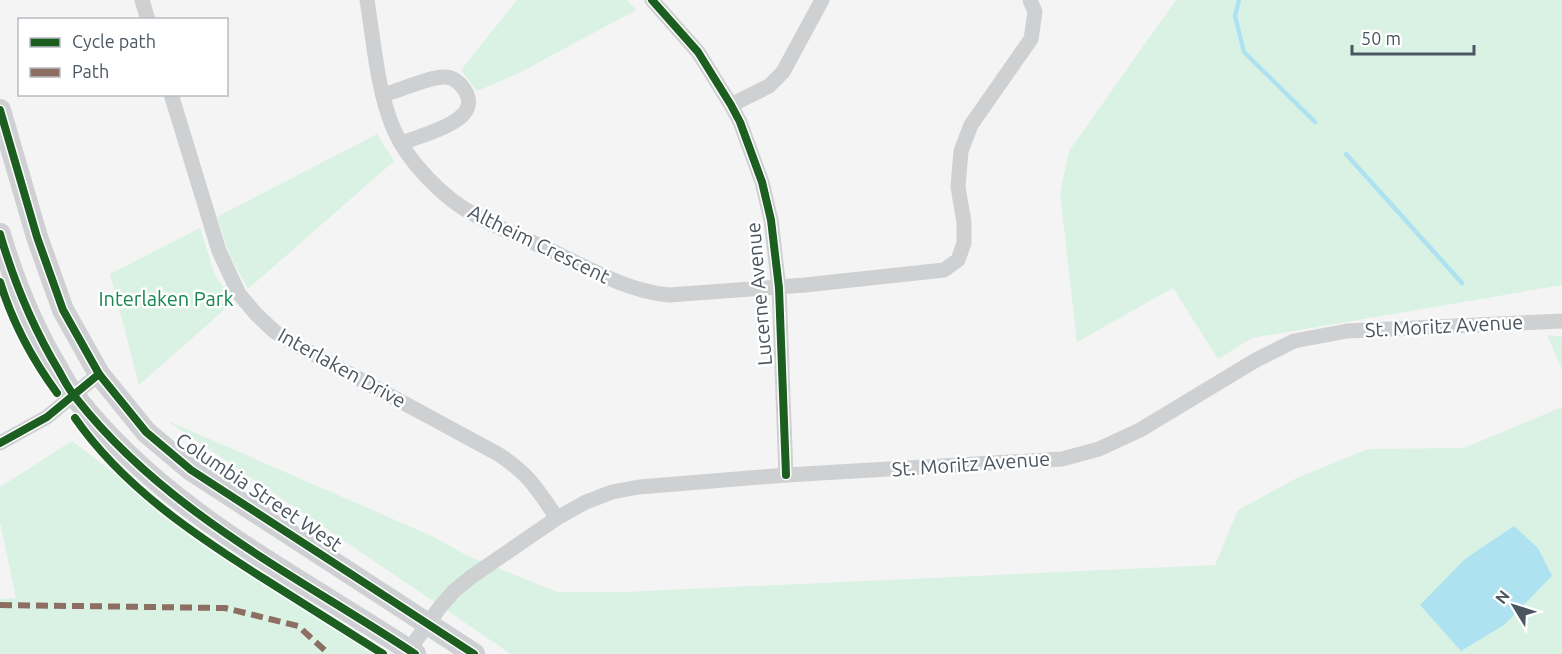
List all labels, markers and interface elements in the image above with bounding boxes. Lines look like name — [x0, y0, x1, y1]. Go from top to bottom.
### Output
legend — [18, 18, 228, 96]
scale bar — [1352, 18, 1474, 56]
text: 50 m — [1361, 28, 1401, 48]
text: Cycle path — [72, 31, 156, 51]
text: Path — [72, 61, 109, 81]
street label: Altheim Crescent — [465, 199, 614, 288]
street label: Lucerne Avenue — [741, 221, 776, 367]
park label: Interlaken Park — [98, 287, 234, 310]
street label: St. Moritz Avenue — [1364, 310, 1524, 341]
street label: Interlaken Drive — [274, 323, 410, 412]
street label: Columbia Street West — [172, 427, 347, 556]
street label: St. Moritz Avenue — [891, 446, 1051, 481]
north arrow — [1484, 576, 1544, 636]
text: N — [1491, 587, 1513, 607]

